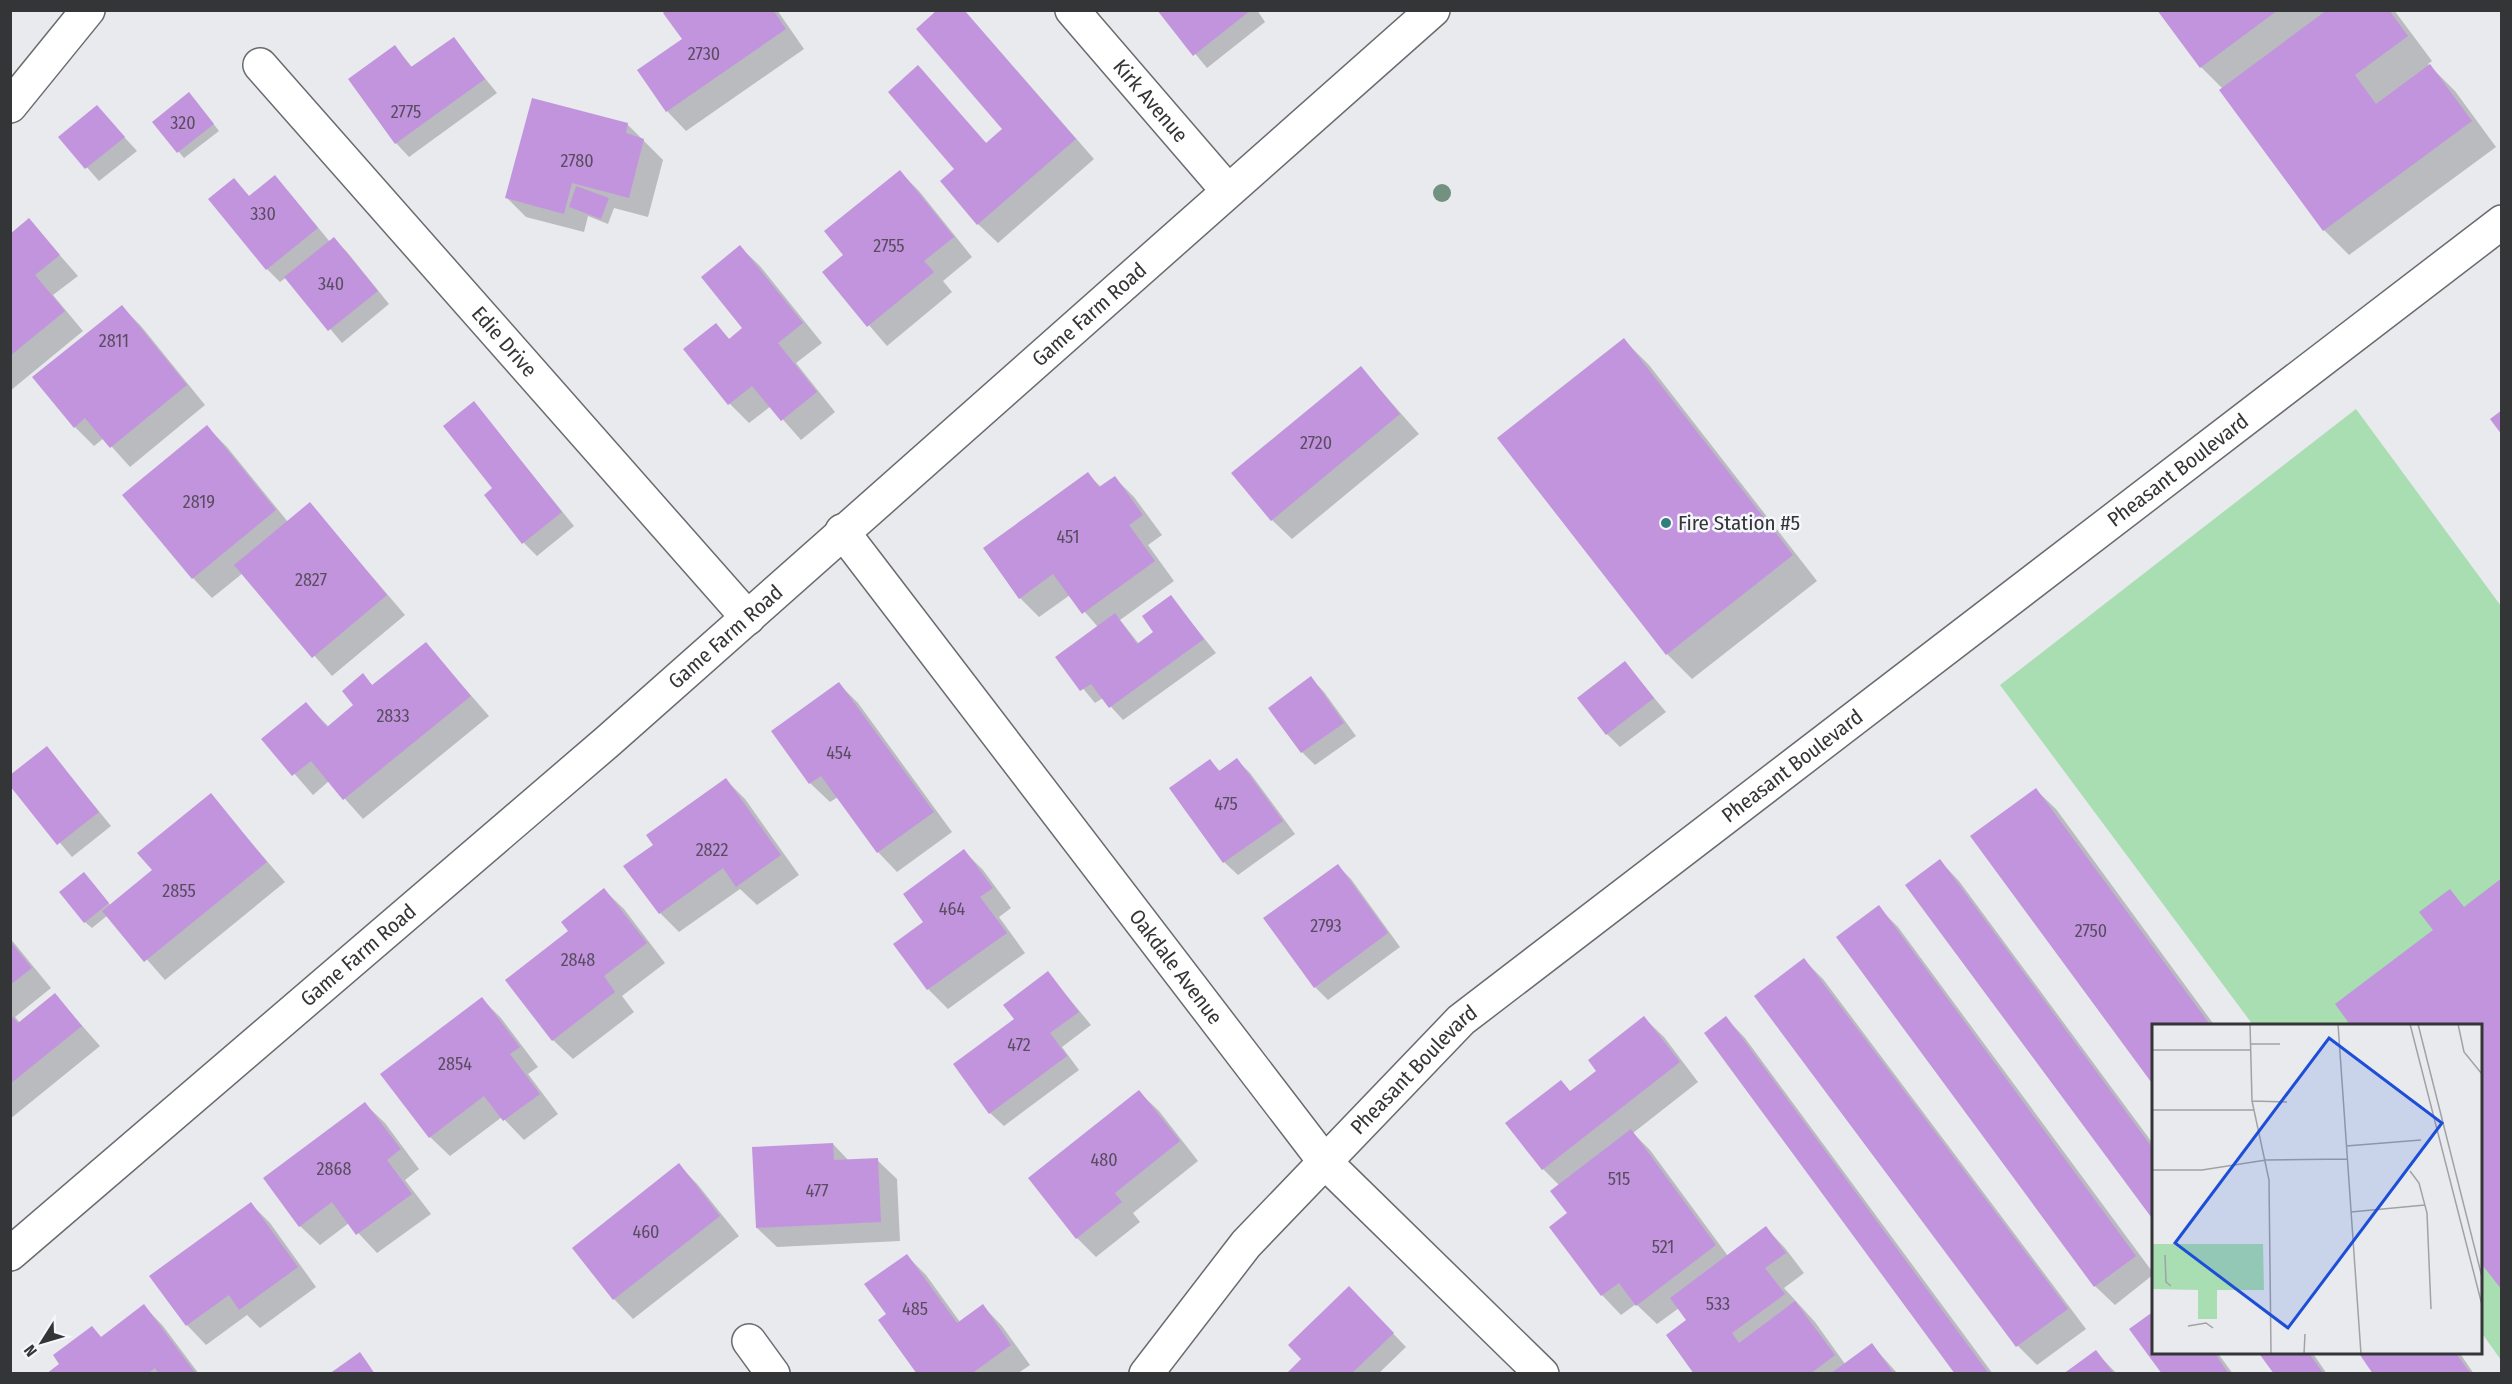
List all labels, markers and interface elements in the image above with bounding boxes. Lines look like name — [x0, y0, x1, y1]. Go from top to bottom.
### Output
house number: 2730 — [688, 43, 720, 65]
street label: Kirk Avenue — [1107, 54, 1193, 148]
house number: 2775 — [391, 101, 421, 123]
house number: 320 — [170, 112, 196, 134]
house number: 2780 — [560, 150, 594, 172]
house number: 330 — [250, 203, 276, 225]
house number: 2755 — [873, 235, 905, 257]
street label: Game Farm Road — [1027, 257, 1152, 372]
house number: 340 — [318, 273, 344, 295]
street label: Edie Drive — [466, 301, 542, 382]
house number: 2811 — [99, 330, 129, 352]
street label: Pheasant Boulevard — [2102, 408, 2254, 533]
house number: 2720 — [1300, 432, 1332, 454]
house number: 2819 — [183, 491, 215, 513]
place label: Fire Station #5 — [1678, 510, 1800, 536]
marker: Fire Station #5 — [1659, 516, 1673, 530]
house number: 451 — [1057, 526, 1079, 548]
house number: 2827 — [295, 569, 327, 591]
street label: Game Farm Road — [663, 579, 788, 694]
street label: Pheasant Boulevard — [1717, 704, 1868, 828]
house number: 2833 — [376, 705, 410, 727]
house number: 454 — [826, 742, 852, 764]
house number: 475 — [1214, 793, 1238, 815]
house number: 2822 — [696, 839, 728, 861]
house number: 2855 — [162, 880, 196, 902]
street label: Game Farm Road — [295, 898, 422, 1012]
house number: 464 — [939, 898, 965, 920]
street label: Oakdale Avenue — [1123, 904, 1228, 1030]
house number: 2793 — [1310, 915, 1342, 937]
house number: 2750 — [2075, 920, 2107, 942]
house number: 2848 — [561, 949, 595, 971]
street label: Pheasant Boulevard — [1345, 999, 1482, 1140]
inset map — [2152, 1024, 2482, 1354]
house number: 472 — [1007, 1034, 1031, 1056]
house number: 2854 — [438, 1053, 472, 1075]
house number: 480 — [1090, 1149, 1118, 1171]
house number: 2868 — [317, 1158, 351, 1180]
house number: 515 — [1608, 1168, 1630, 1190]
house number: 477 — [805, 1180, 829, 1202]
house number: 460 — [632, 1221, 660, 1243]
house number: 521 — [1652, 1236, 1674, 1258]
house number: 533 — [1706, 1293, 1730, 1315]
house number: 485 — [902, 1298, 928, 1320]
north arrow — [12, 1312, 72, 1372]
text: N — [20, 1341, 41, 1360]

